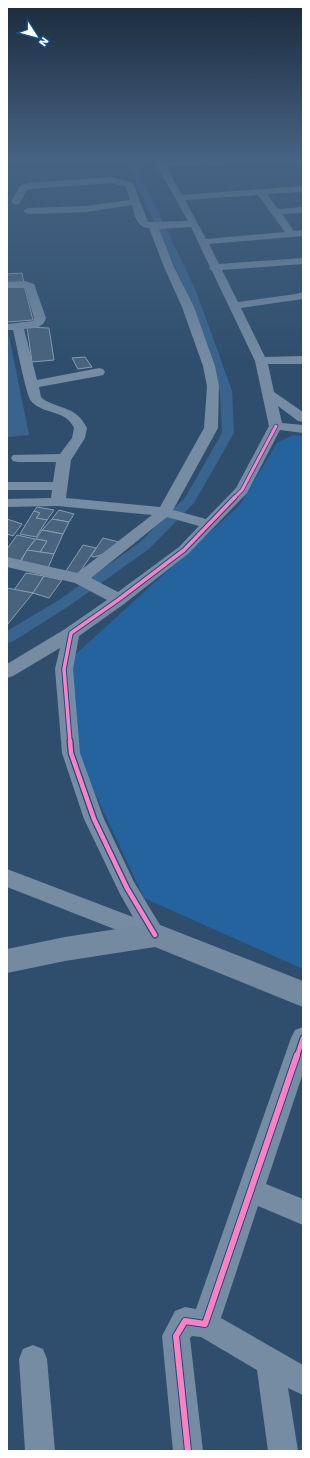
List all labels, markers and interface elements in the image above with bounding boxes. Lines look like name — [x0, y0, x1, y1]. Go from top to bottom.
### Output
north arrow — [16, 16, 56, 56]
text: N — [36, 34, 51, 49]

